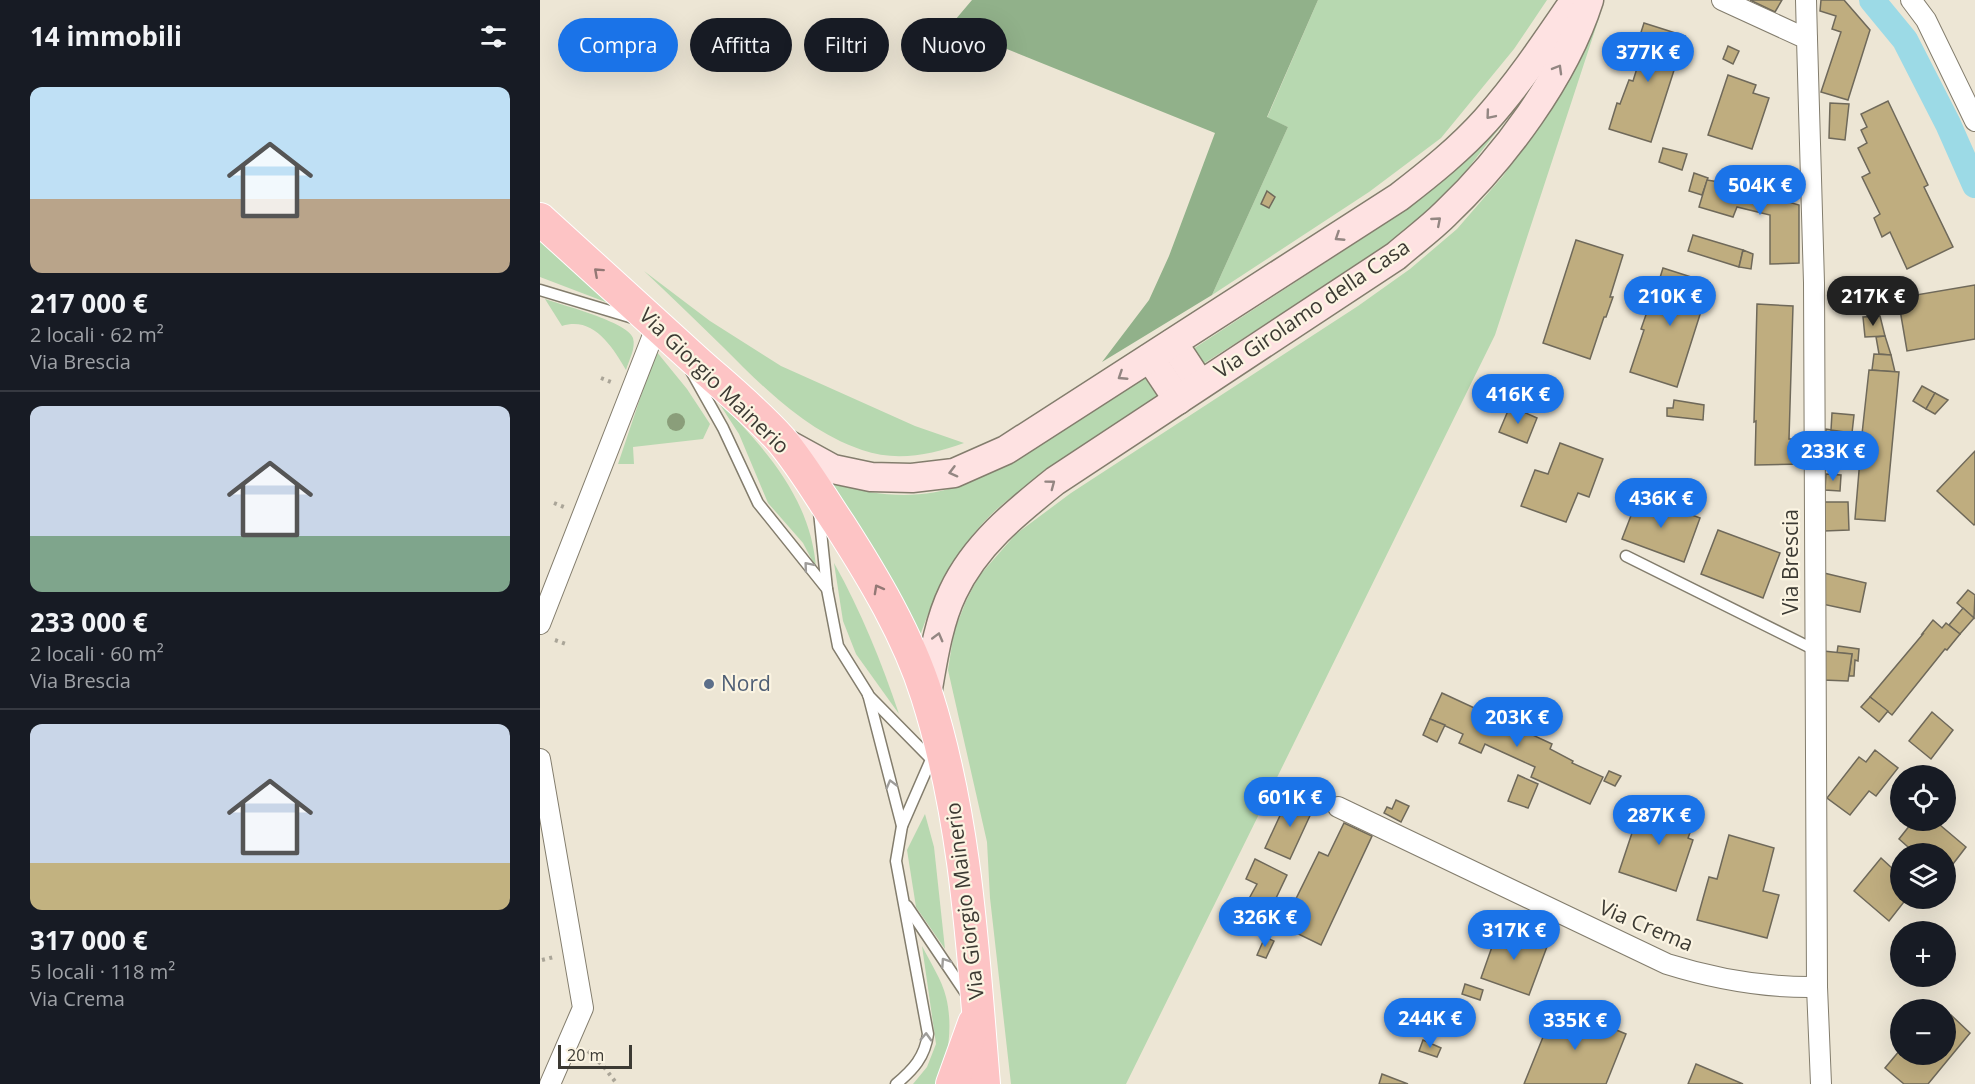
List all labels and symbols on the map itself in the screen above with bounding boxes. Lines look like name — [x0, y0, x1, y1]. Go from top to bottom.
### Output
pin: 377K € — [1599, 32, 1697, 83]
one-way arrow — [1551, 65, 1562, 75]
one-way arrow — [1486, 108, 1497, 119]
pin: 504K € — [1711, 165, 1809, 216]
one-way arrow — [1430, 217, 1441, 228]
one-way arrow — [1335, 229, 1345, 241]
street label: Via Girolamo della Casa — [1208, 232, 1415, 384]
one-way arrow — [595, 268, 605, 279]
pin: 210K € — [1621, 276, 1719, 327]
pin: 217K € — [1824, 276, 1922, 327]
street label: Via Giorgio Mainerio — [634, 301, 796, 459]
one-way arrow — [1118, 369, 1129, 380]
pin: 416K € — [1469, 374, 1567, 425]
pin: 233K € — [1784, 431, 1882, 482]
one-way arrow — [948, 464, 958, 477]
pin: 436K € — [1612, 478, 1710, 529]
one-way arrow — [1044, 481, 1055, 492]
street label: Via Brescia — [1776, 509, 1804, 615]
one-way arrow — [804, 562, 815, 573]
one-way arrow — [874, 585, 885, 596]
one-way arrow — [931, 632, 943, 643]
place label: Nord — [721, 669, 771, 697]
marker: Nord — [702, 677, 716, 691]
pin: 203K € — [1468, 697, 1566, 748]
pin: 601K € — [1241, 777, 1339, 828]
one-way arrow — [886, 779, 898, 790]
pin: 287K € — [1610, 795, 1708, 846]
street label: Via Giorgio Mainerio — [938, 801, 990, 1001]
street label: Via Crema — [1595, 893, 1698, 957]
pin: 326K € — [1216, 897, 1314, 948]
pin: 317K € — [1465, 910, 1563, 961]
one-way arrow — [941, 958, 952, 969]
pin: 244K € — [1381, 998, 1479, 1049]
pin: 335K € — [1526, 1000, 1624, 1051]
one-way arrow — [920, 1032, 932, 1041]
scale bar — [558, 1042, 632, 1070]

